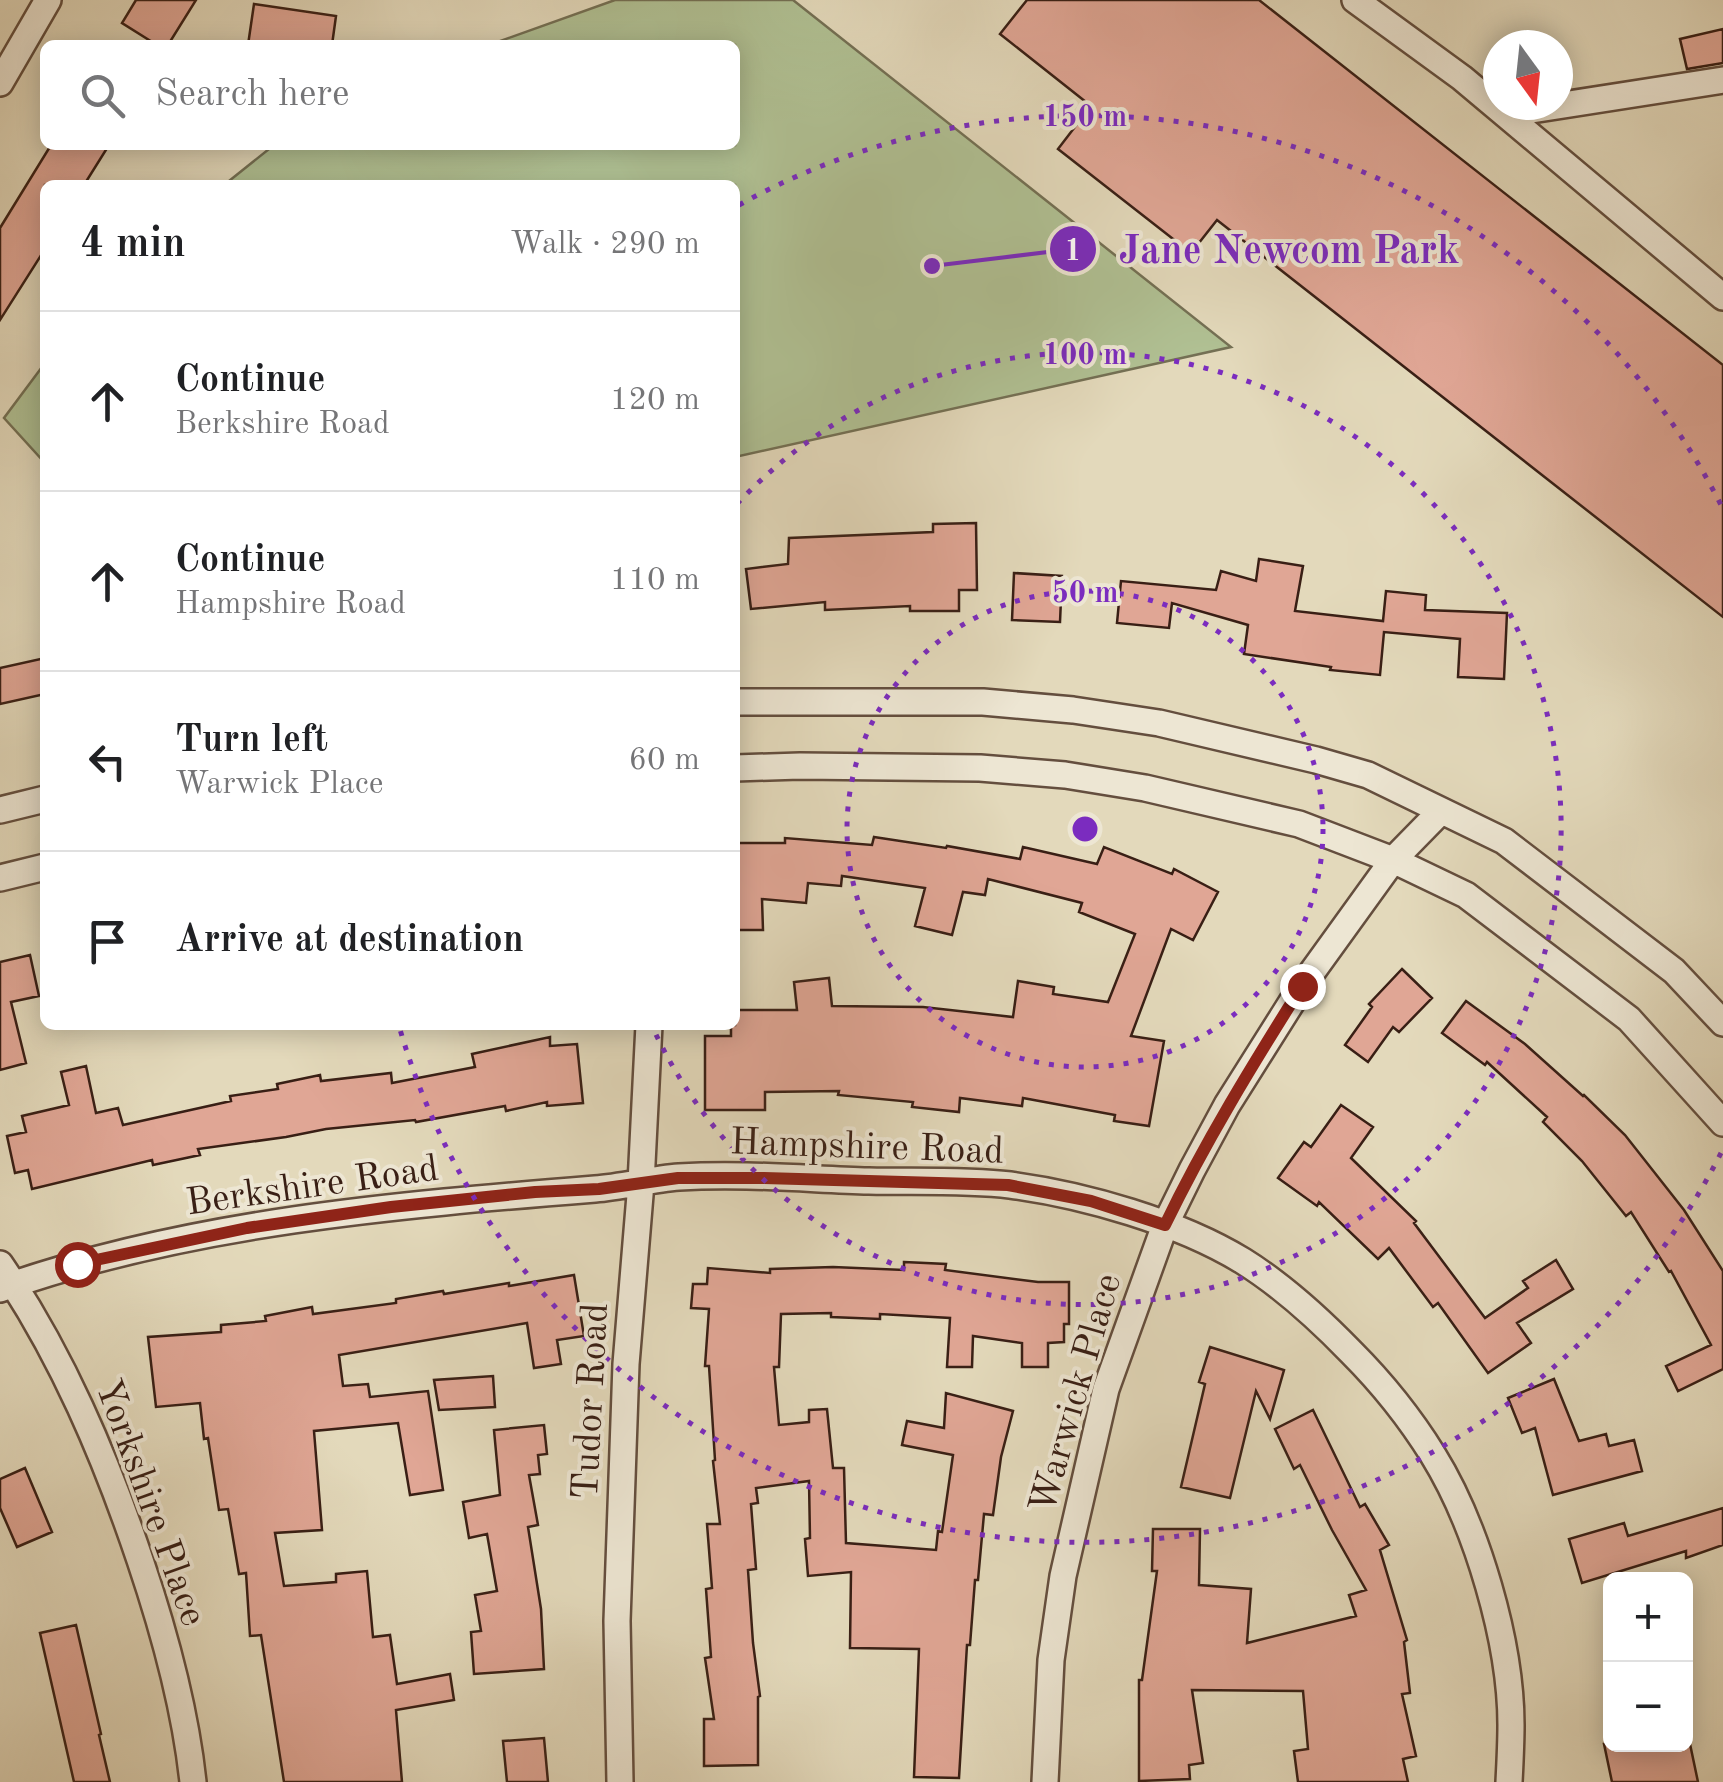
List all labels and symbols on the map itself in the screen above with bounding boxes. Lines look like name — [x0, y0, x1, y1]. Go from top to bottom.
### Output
north arrow — [1483, 30, 1573, 120]
text: 150 m — [1043, 103, 1127, 133]
callout: Jane Newcom Park — [1048, 214, 1479, 284]
text: Jane Newcom Park — [1119, 233, 1459, 273]
text: 1 — [1064, 237, 1082, 267]
text: 100 m — [1043, 341, 1127, 371]
text: 50 m — [1051, 579, 1119, 609]
centre of rings — [1067, 811, 1103, 847]
route end — [1280, 964, 1326, 1010]
street label: Hampshire Road — [729, 1124, 1005, 1172]
street label: Berkshire Road — [184, 1150, 441, 1224]
route start — [55, 1242, 101, 1288]
street label: Warwick Place — [1025, 1270, 1129, 1518]
street label: Tudor Road — [568, 1302, 616, 1501]
street label: Yorkshire Place — [87, 1375, 211, 1631]

